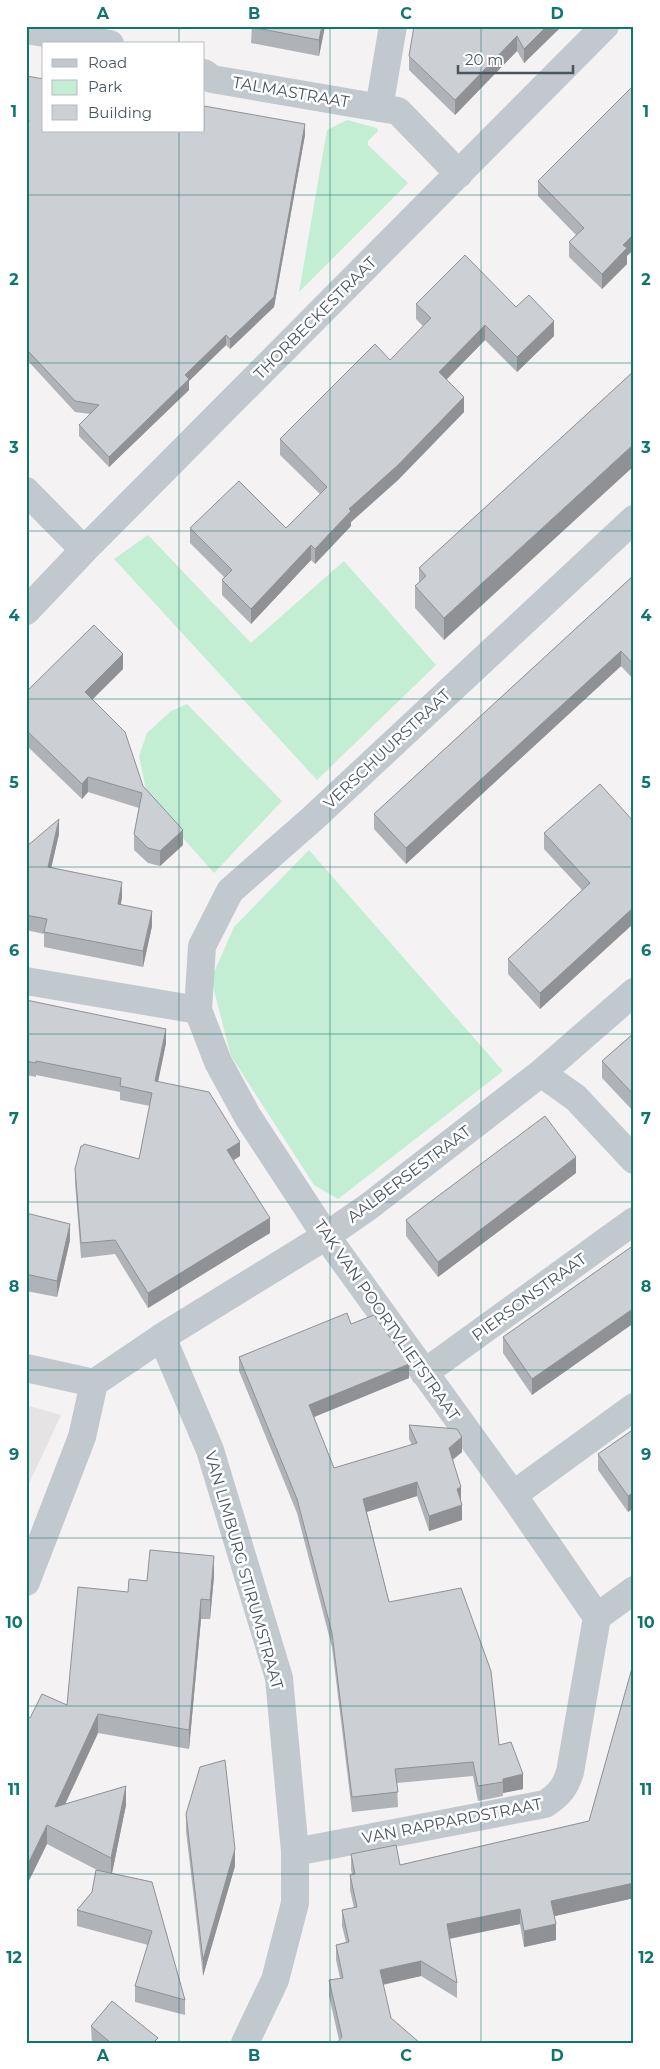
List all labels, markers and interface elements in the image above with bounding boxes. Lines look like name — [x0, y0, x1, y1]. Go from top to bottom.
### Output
text: A — [96, 4, 110, 23]
text: B — [248, 4, 260, 23]
text: C — [400, 4, 412, 23]
text: D — [550, 4, 564, 23]
legend — [42, 42, 205, 132]
scale bar — [458, 42, 572, 74]
text: 20 m — [465, 50, 503, 69]
text: Road — [88, 53, 127, 72]
street label: TALMASTRAAT — [231, 72, 352, 112]
text: Park — [88, 77, 122, 96]
text: 1 — [11, 102, 17, 121]
text: 1 — [643, 102, 649, 121]
text: Building — [88, 103, 152, 122]
street label: THORBECKESTRAAT — [250, 252, 381, 383]
text: 2 — [9, 270, 19, 289]
text: 2 — [641, 270, 651, 289]
text: 3 — [8, 438, 19, 457]
text: 3 — [640, 438, 651, 457]
text: 4 — [8, 606, 20, 625]
text: 4 — [640, 606, 652, 625]
street label: VERSCHUURSTRAAT — [320, 685, 455, 813]
text: 5 — [9, 773, 19, 792]
text: 5 — [641, 773, 651, 792]
text: 6 — [9, 941, 19, 960]
text: 6 — [641, 941, 651, 960]
text: 7 — [9, 1109, 19, 1128]
text: 7 — [641, 1109, 651, 1128]
street label: AALBERSESTRAAT — [344, 1121, 475, 1227]
street label: TAK VAN POORTVLIETSTRAAT — [310, 1216, 464, 1425]
street label: PIERSONSTRAAT — [468, 1249, 591, 1345]
text: 8 — [9, 1277, 19, 1296]
text: 8 — [641, 1277, 651, 1296]
text: 9 — [9, 1445, 19, 1464]
text: 9 — [641, 1445, 651, 1464]
street label: VAN LIMBURG STIRUMSTRAAT — [201, 1449, 287, 1692]
text: 10 — [5, 1613, 23, 1632]
text: 10 — [637, 1613, 655, 1632]
text: 11 — [8, 1780, 20, 1799]
text: 11 — [640, 1780, 652, 1799]
street label: VAN RAPPARDSTRAAT — [360, 1794, 544, 1848]
text: 12 — [6, 1948, 22, 1967]
text: 12 — [638, 1948, 654, 1967]
text: A — [96, 2046, 110, 2065]
text: B — [248, 2046, 260, 2065]
text: C — [400, 2046, 412, 2065]
text: D — [550, 2046, 564, 2065]

